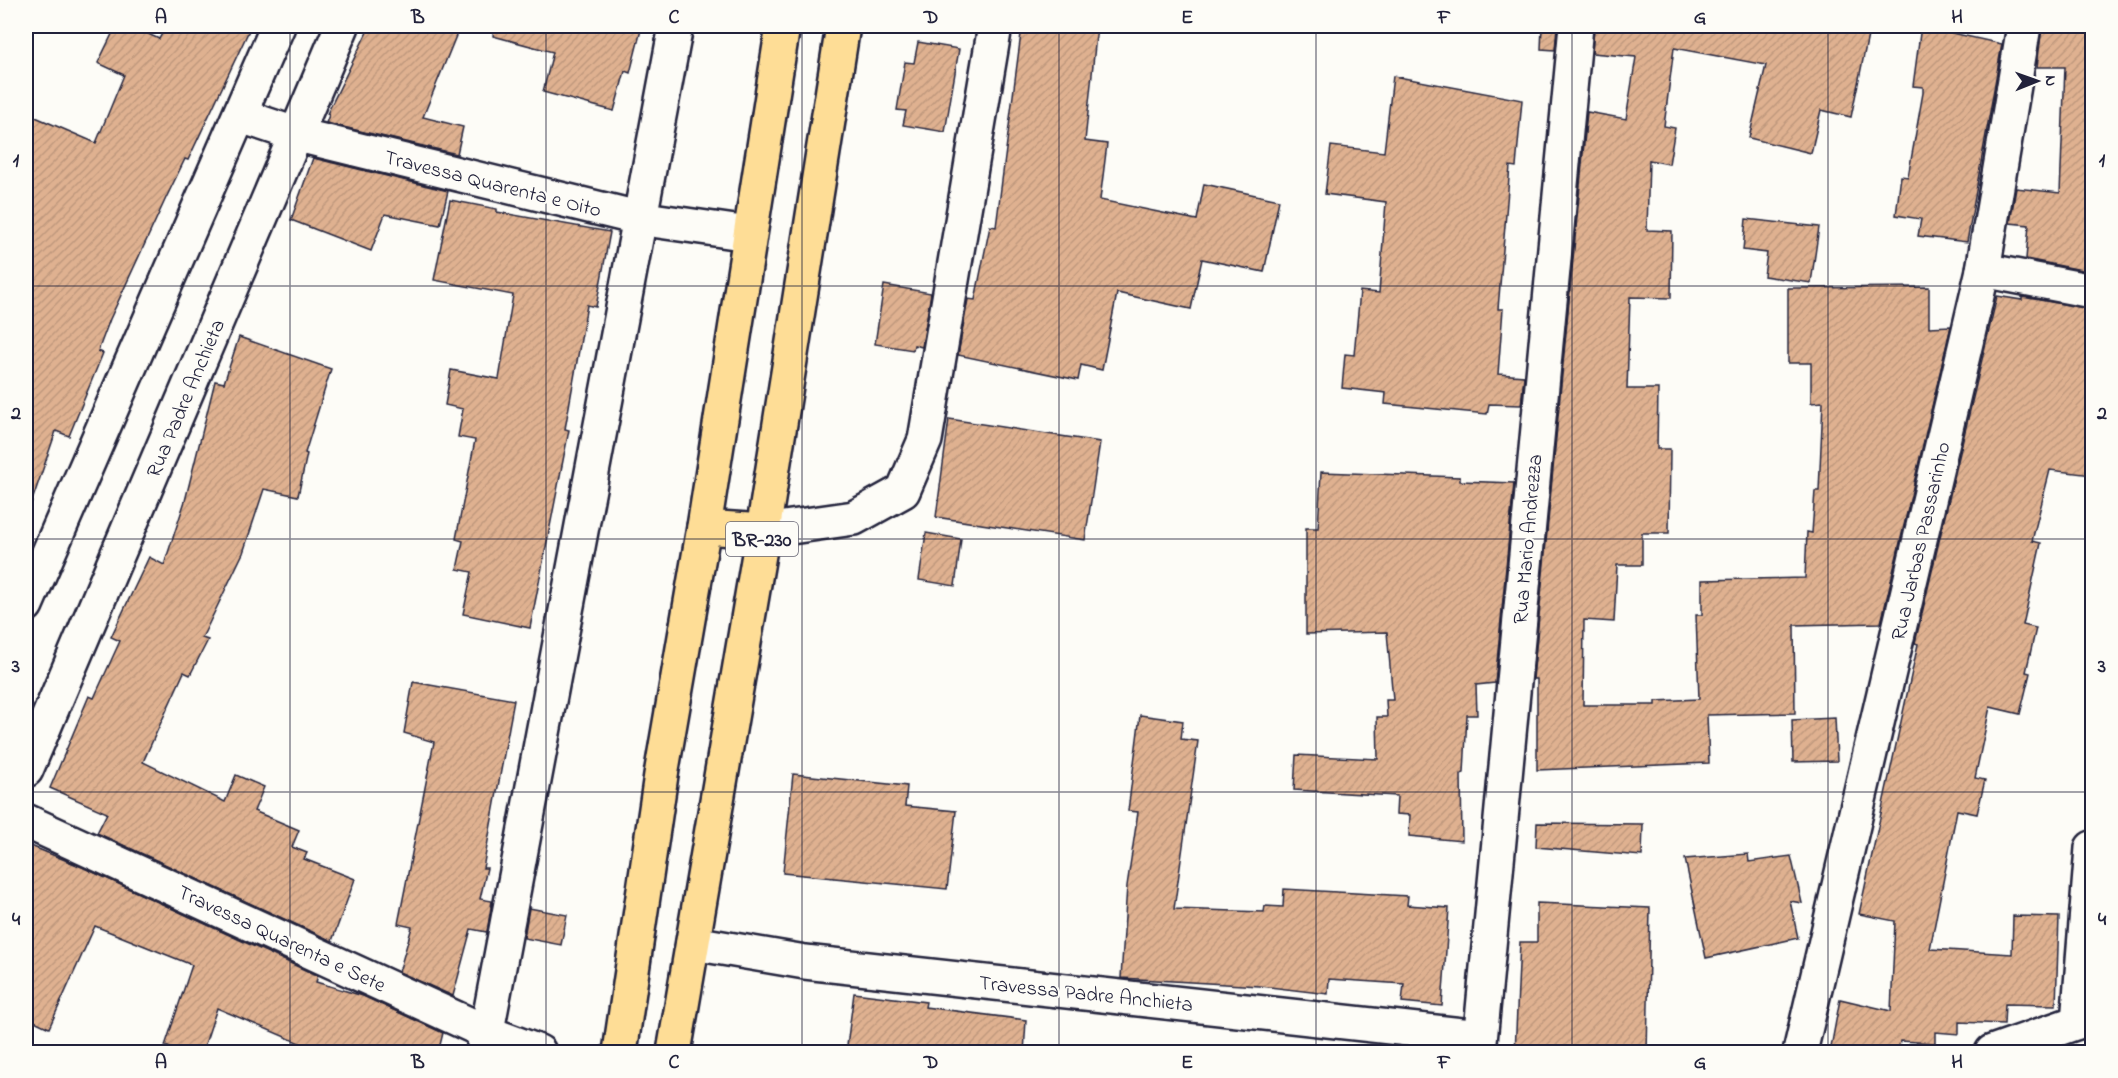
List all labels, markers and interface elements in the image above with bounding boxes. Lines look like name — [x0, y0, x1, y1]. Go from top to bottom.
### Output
text: A — [155, 4, 167, 33]
text: B — [410, 4, 425, 33]
text: C — [669, 4, 680, 33]
text: D — [923, 4, 938, 33]
text: E — [1181, 4, 1193, 33]
text: F — [1437, 4, 1451, 33]
text: G — [1694, 4, 1707, 33]
text: H — [1951, 4, 1963, 33]
north arrow — [2007, 51, 2067, 111]
text: N — [2038, 75, 2062, 87]
street label: Travessa Quarenta e Oito — [381, 143, 604, 226]
text: 1 — [13, 147, 20, 176]
text: 1 — [2099, 147, 2106, 176]
street label: Rua Padre Anchieta — [140, 315, 234, 483]
text: 2 — [10, 400, 21, 429]
text: 2 — [2096, 400, 2107, 429]
street label: Rua Jarbas Passarinho — [1884, 439, 1959, 644]
street label: Rua Mario Andrezza — [1507, 453, 1551, 625]
road number: BR-230 — [726, 522, 798, 556]
text: 3 — [11, 653, 20, 682]
text: 3 — [2097, 653, 2106, 682]
street label: Travessa Quarenta e Sete — [172, 878, 391, 1002]
text: 4 — [12, 906, 21, 935]
text: 4 — [2098, 906, 2107, 935]
street label: Travessa Padre Anchieta — [977, 969, 1194, 1021]
text: A — [155, 1049, 167, 1078]
text: B — [410, 1049, 425, 1078]
text: C — [669, 1049, 680, 1078]
text: D — [923, 1049, 938, 1078]
text: E — [1181, 1049, 1193, 1078]
text: F — [1437, 1049, 1451, 1078]
text: G — [1694, 1049, 1707, 1078]
text: H — [1951, 1049, 1963, 1078]

